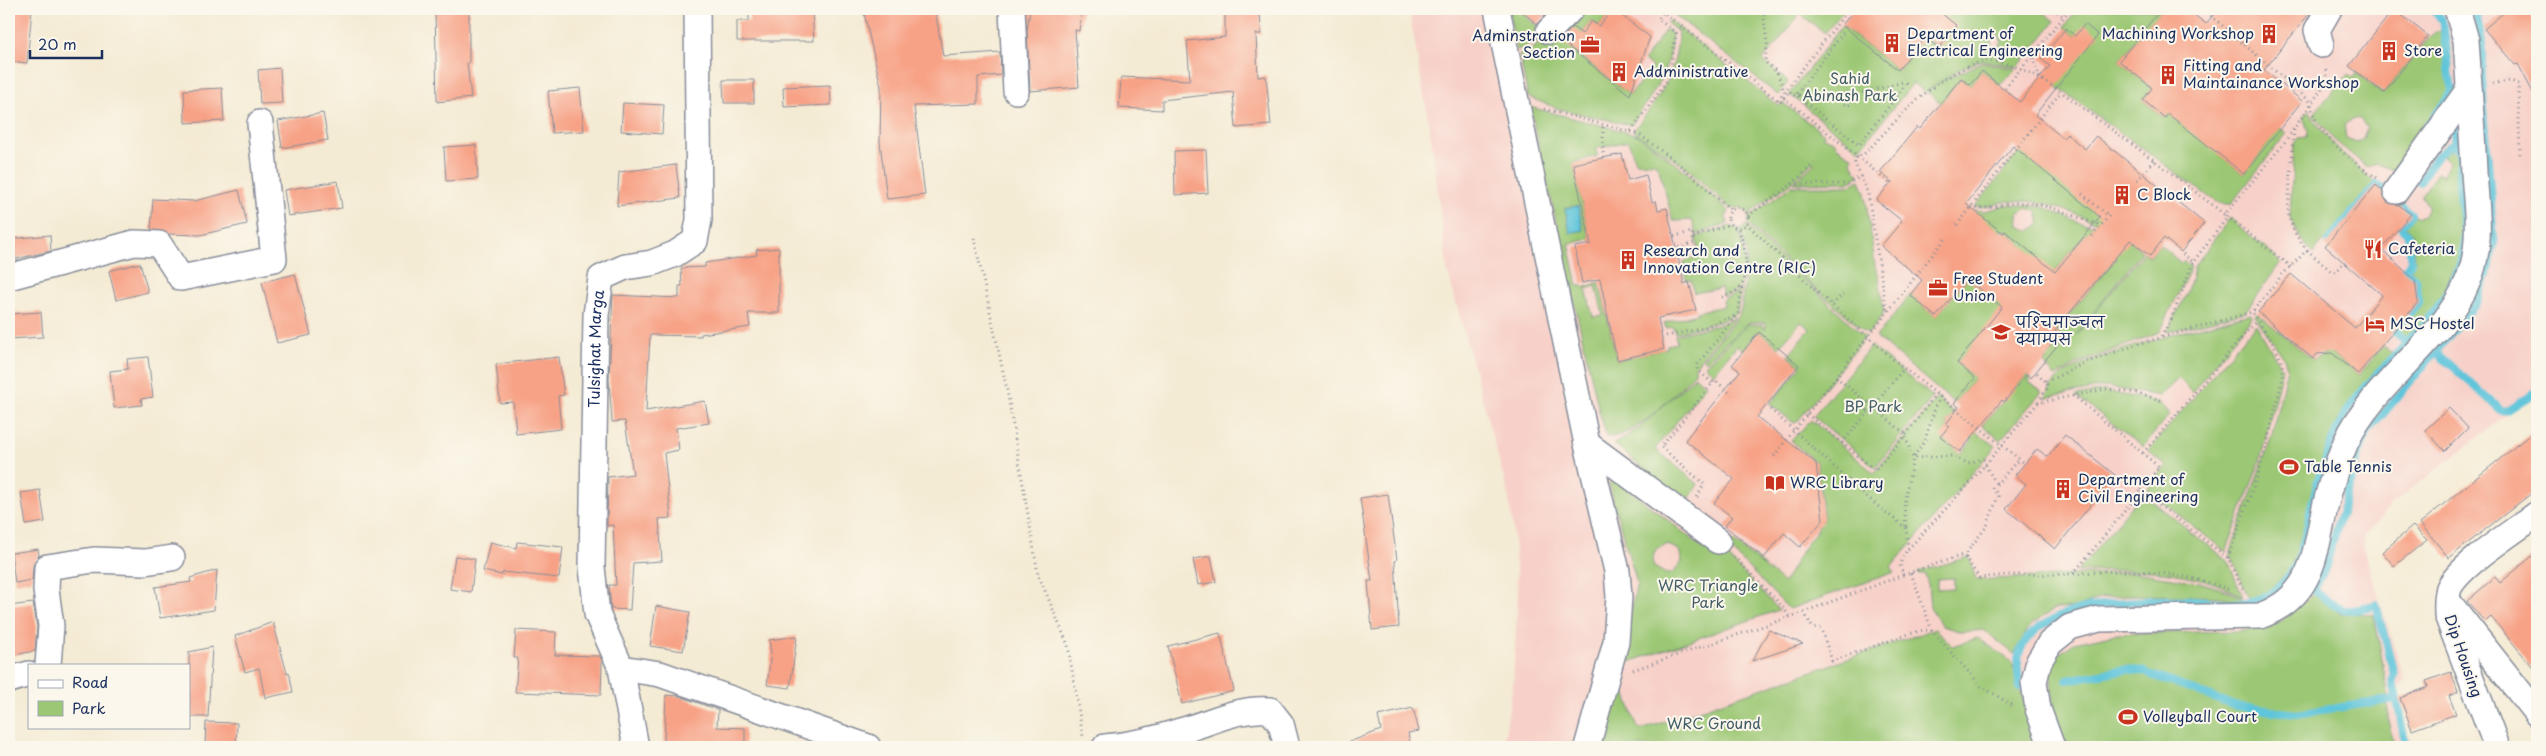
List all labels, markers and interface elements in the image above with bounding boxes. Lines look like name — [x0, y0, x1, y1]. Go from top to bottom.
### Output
place label: Department of Electrical Engineering — [1907, 21, 2063, 61]
place label: Machining Workshop — [2102, 21, 2254, 44]
place label: Adminstration Section — [1472, 23, 1575, 63]
building icon: Machining Workshop — [2258, 23, 2280, 45]
scale bar — [30, 28, 102, 60]
text: 20 m — [38, 32, 77, 55]
building icon: Department of Electrical Engineering — [1881, 32, 1903, 54]
office icon: Adminstration Section — [1579, 34, 1601, 56]
place label: Store — [2404, 38, 2442, 61]
building icon: Store — [2378, 40, 2400, 62]
place label: Fitting and Maintainance Workshop — [2183, 53, 2359, 93]
place label: Addministrative — [1634, 59, 1749, 82]
building icon: Addministrative — [1608, 61, 1630, 83]
building icon: Fitting and Maintainance Workshop — [2157, 64, 2179, 86]
park label: Sahid Abinash Park — [1803, 66, 1897, 106]
place label: C Block — [2137, 182, 2192, 205]
building icon: C Block — [2111, 184, 2133, 206]
place label: Cafeteria — [2388, 236, 2456, 259]
place label: Research and Innovation Centre (RIC) — [1643, 238, 1816, 278]
restaurant icon: Cafeteria — [2362, 238, 2384, 260]
building icon: Research and Innovation Centre (RIC) — [1617, 249, 1639, 271]
place label: Free Student Union — [1953, 266, 2043, 306]
office icon: Free Student Union — [1927, 277, 1949, 299]
street label: Tulsighat Marga — [582, 288, 609, 408]
place label: पश्‍चिमाञ्‍चल क्याम्पस — [2015, 310, 2106, 350]
place label: MSC Hostel — [2390, 311, 2475, 334]
hotel icon: MSC Hostel — [2364, 313, 2386, 335]
school or university icon: पश्‍चिमाञ्‍चल क्याम्पस — [1990, 321, 2012, 343]
park label: BP Park — [1844, 394, 1902, 417]
place label: Table Tennis — [2304, 454, 2392, 477]
sports icon: Table Tennis — [2278, 456, 2300, 478]
place label: Department of Civil Engineering — [2078, 467, 2198, 507]
place label: WRC Library — [1790, 470, 1884, 493]
library icon: WRC Library — [1764, 472, 1786, 494]
building icon: Department of Civil Engineering — [2052, 478, 2074, 500]
park label: WRC Triangle Park — [1658, 573, 1758, 613]
street label: Dip Housing — [2439, 611, 2489, 700]
legend — [28, 664, 190, 728]
text: Road — [72, 670, 108, 693]
text: Park — [72, 696, 106, 719]
place label: Volleyball Court — [2143, 704, 2257, 727]
sports icon: Volleyball Court — [2117, 706, 2139, 728]
park label: WRC Ground — [1667, 711, 1761, 734]

